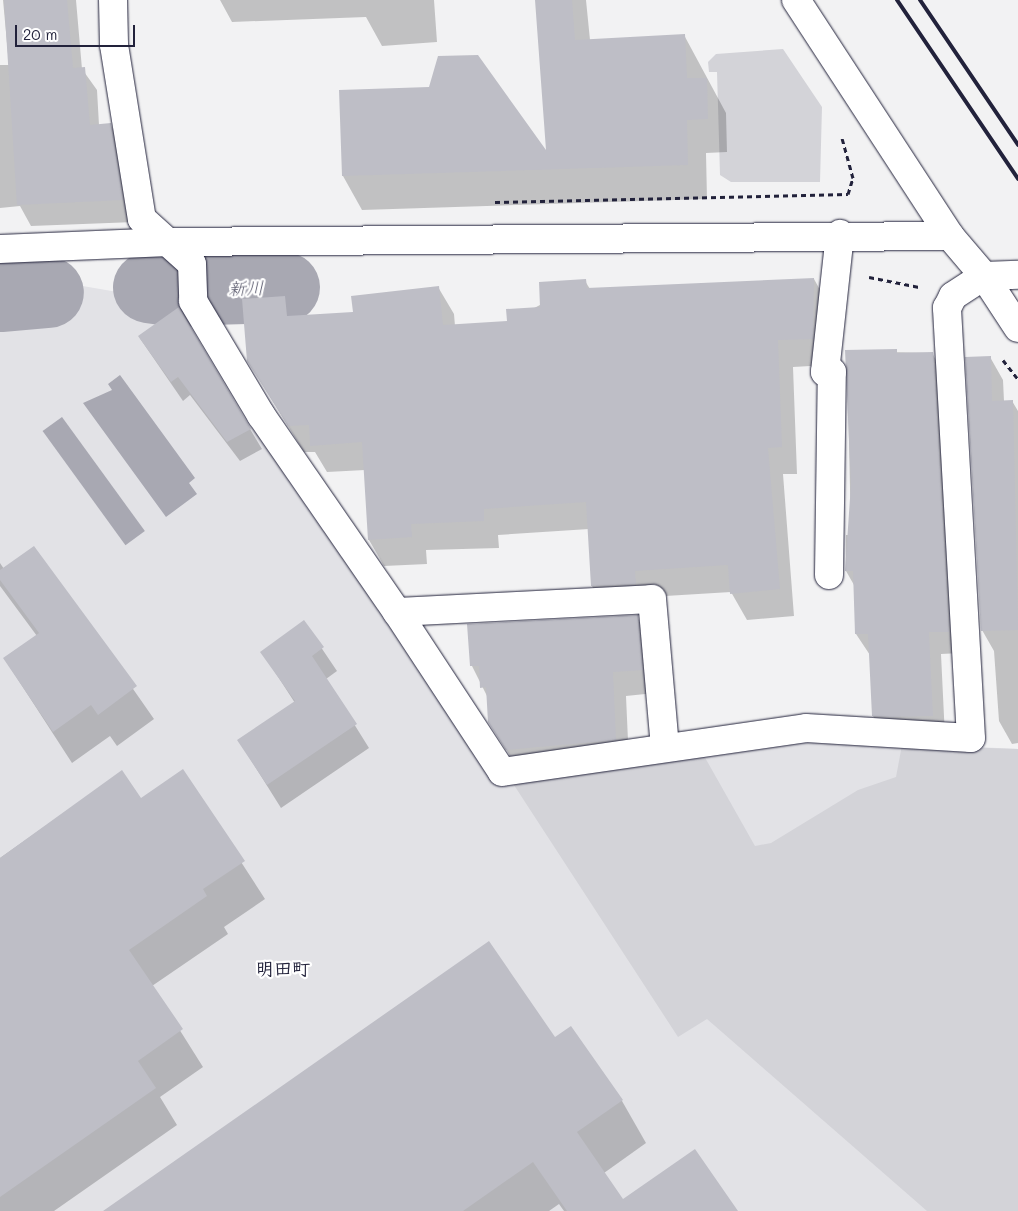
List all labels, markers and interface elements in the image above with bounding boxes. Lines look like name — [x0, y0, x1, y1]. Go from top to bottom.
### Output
scale bar — [18, 15, 138, 47]
text: 20 m — [23, 24, 57, 44]
water label: 新川 — [228, 277, 264, 299]
district label: 明田町 — [256, 957, 310, 979]

